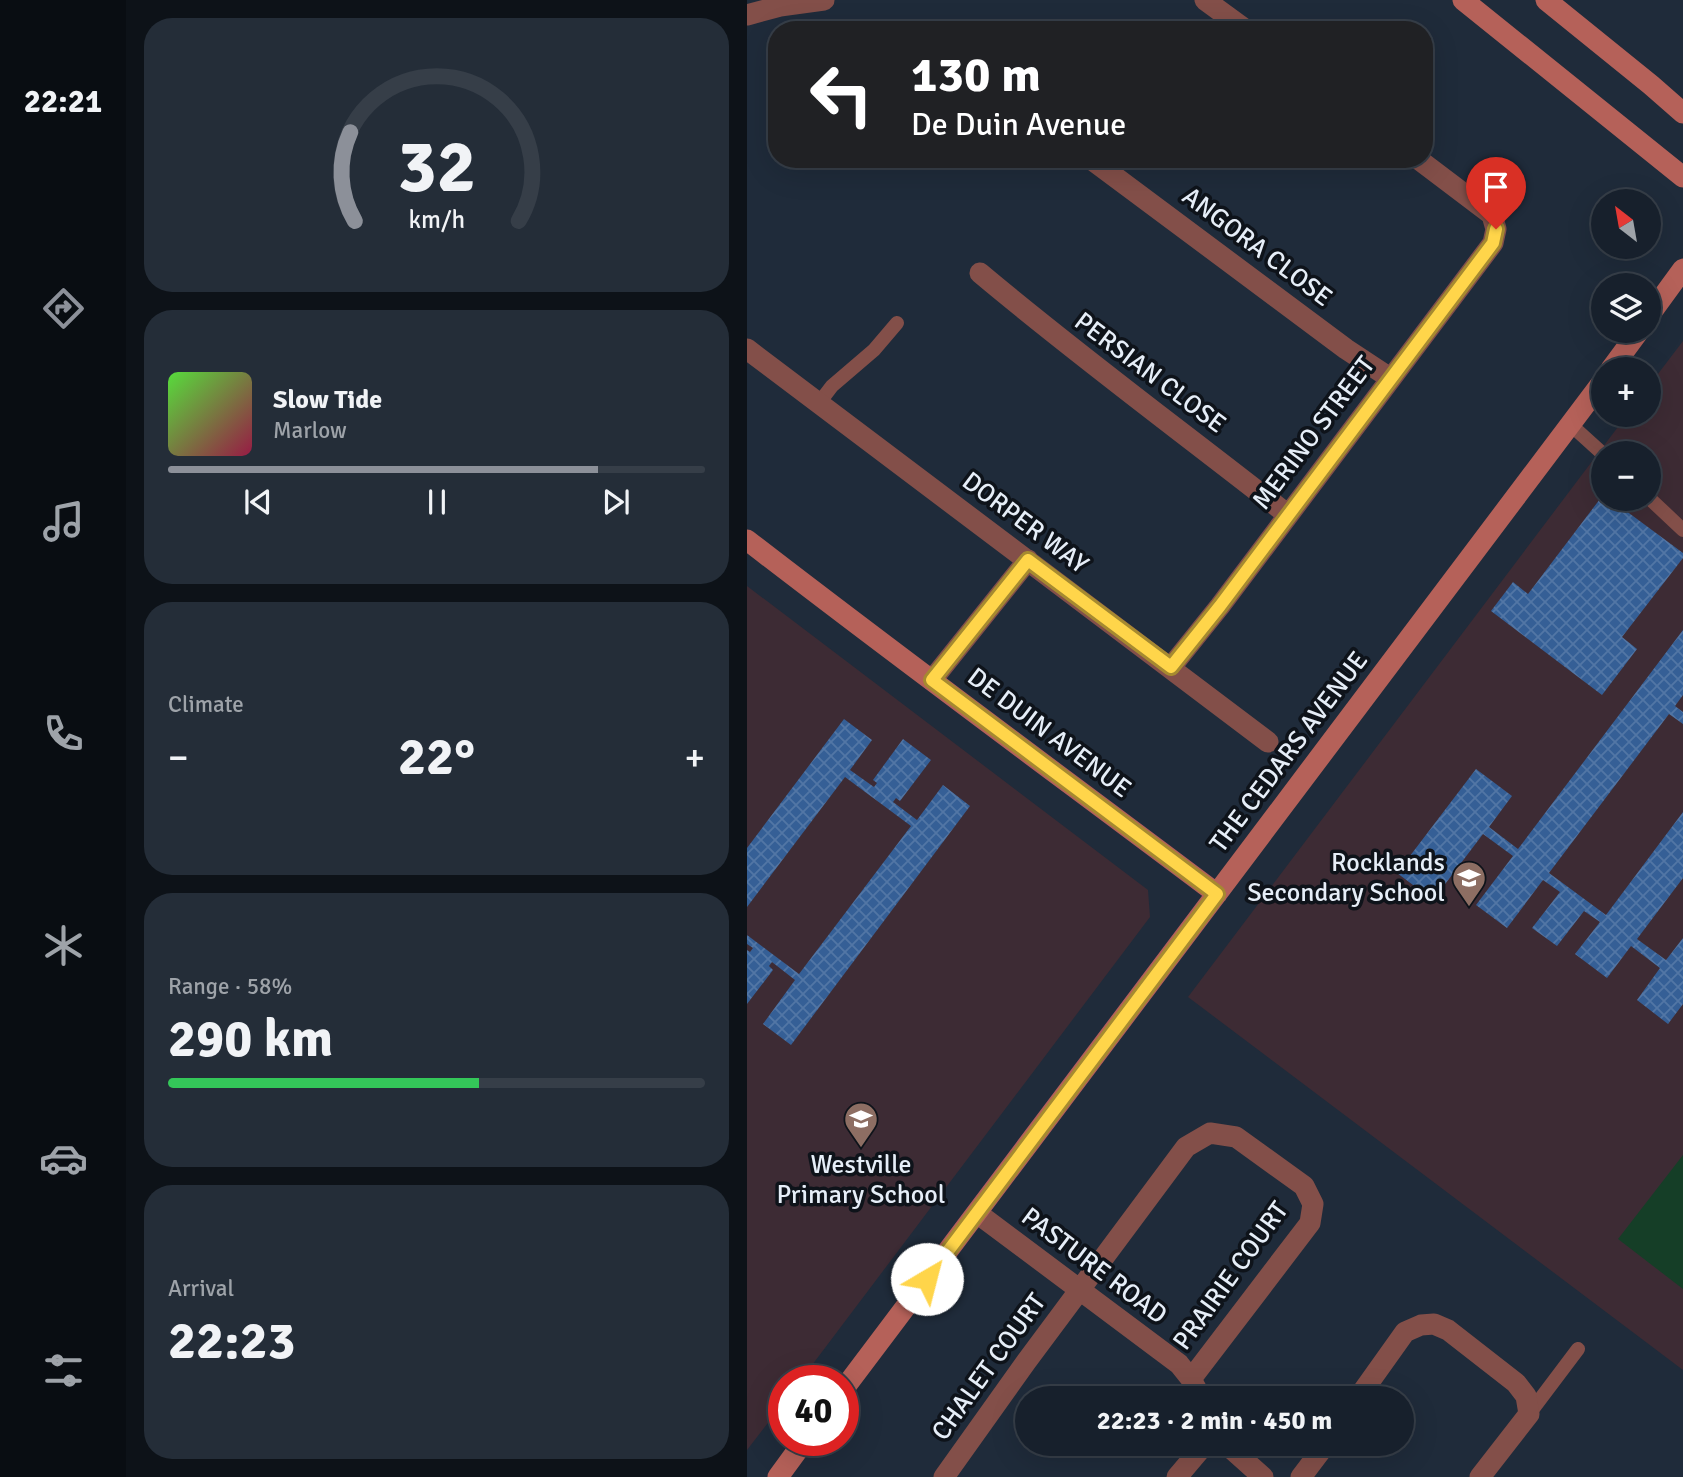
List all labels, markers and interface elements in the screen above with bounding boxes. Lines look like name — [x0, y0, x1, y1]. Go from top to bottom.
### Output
text: 130 m — [911, 45, 1041, 105]
icon: left — [796, 49, 887, 140]
text: 22:21 — [24, 82, 102, 121]
text: De Duin Avenue — [911, 105, 1126, 144]
text: 32 — [397, 123, 476, 212]
pin — [1466, 157, 1526, 229]
icon: arrive — [1477, 168, 1515, 206]
street label: ANGORA CLOSE — [1176, 180, 1338, 314]
north arrow — [1591, 189, 1661, 259]
map controls — [1591, 189, 1661, 511]
text: km/h — [408, 204, 465, 235]
button: layers — [1591, 273, 1661, 343]
icon: directions — [39, 284, 88, 333]
street label: PERSIAN CLOSE — [1068, 306, 1232, 440]
street label: MERINO STREET — [1246, 350, 1382, 516]
button: + — [1591, 357, 1661, 427]
text: Slow Tide — [273, 384, 382, 416]
text: Marlow — [273, 416, 347, 445]
button: − — [1591, 441, 1661, 511]
street label: DORPER WAY — [956, 465, 1094, 581]
icon: previous — [239, 483, 277, 521]
icon: pause — [418, 483, 456, 521]
icon: next — [597, 483, 635, 521]
icon: music — [39, 497, 88, 546]
street label: THE CEDARS AVENUE — [1203, 645, 1375, 859]
street label: DE DUIN AVENUE — [961, 661, 1137, 805]
text: Climate — [168, 690, 244, 719]
icon: phone — [39, 709, 88, 758]
text: 22° — [398, 725, 475, 789]
text: − — [168, 734, 189, 781]
text: + — [684, 734, 705, 781]
place label: Rocklands Secondary School — [1247, 847, 1445, 909]
school or university icon: Rocklands Secondary School — [1450, 859, 1488, 908]
icon: climate — [39, 921, 88, 970]
text: Range · 58% — [168, 972, 292, 1001]
text: 290 km — [168, 1007, 333, 1071]
school or university icon: Westville Primary School — [842, 1100, 880, 1149]
icon: car — [39, 1134, 88, 1183]
place label: Westville Primary School — [777, 1149, 945, 1211]
street label: PRAIRIE COURT — [1166, 1195, 1296, 1356]
street label: PASTURE ROAD — [1015, 1201, 1173, 1331]
position arrow — [890, 1242, 964, 1316]
text: Arrival — [168, 1274, 234, 1303]
street label: CHALET COURT — [925, 1287, 1053, 1447]
text: 22:23 — [168, 1309, 296, 1373]
icon: filters — [39, 1346, 88, 1395]
speed limit sign: 40 — [768, 1365, 859, 1456]
text: 22:23 · 2 min · 450 m — [1097, 1405, 1332, 1437]

